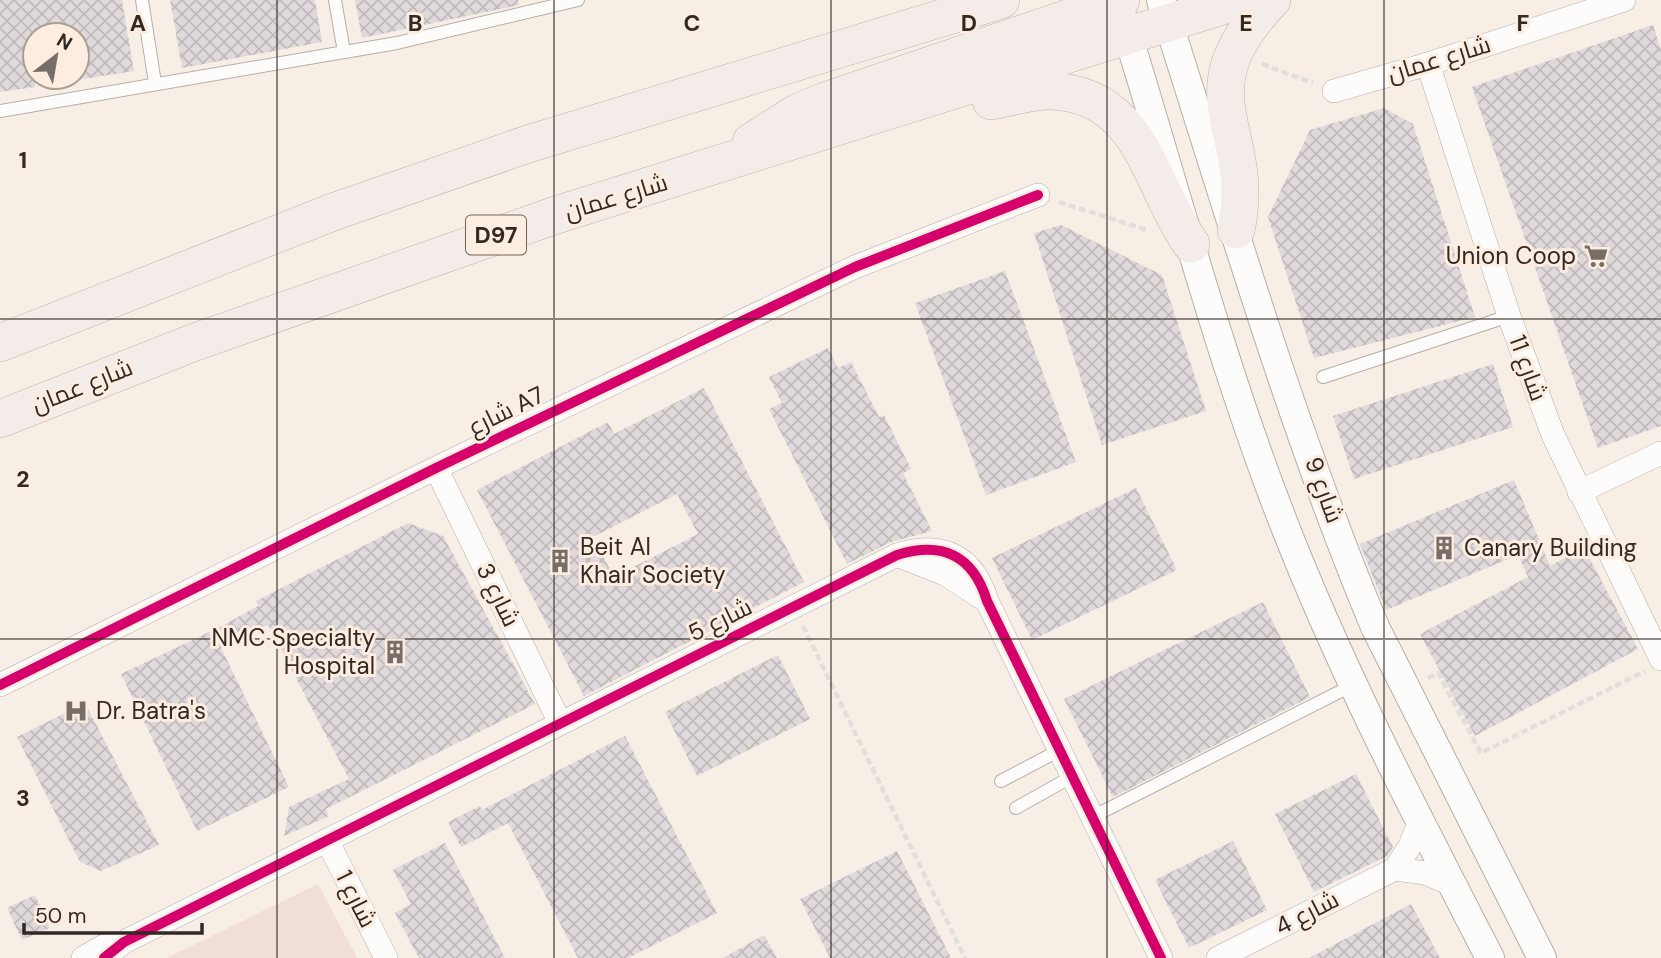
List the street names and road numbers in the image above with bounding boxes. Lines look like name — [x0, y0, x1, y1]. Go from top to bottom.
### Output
street label: شارع عمان — [1383, 28, 1495, 90]
street label: شارع عمان — [560, 166, 672, 228]
road number: D97 — [466, 216, 526, 254]
street label: شارع 11 — [1501, 331, 1555, 405]
street label: شارع عمان — [27, 351, 137, 421]
street label: شارع A7 — [463, 379, 549, 443]
street label: شارع 9 — [1297, 453, 1351, 527]
street label: شارع 3 — [469, 558, 527, 632]
street label: شارع 5 — [683, 591, 757, 649]
street label: شارع 1 — [328, 865, 384, 933]
street label: شارع 4 — [1270, 883, 1344, 943]

